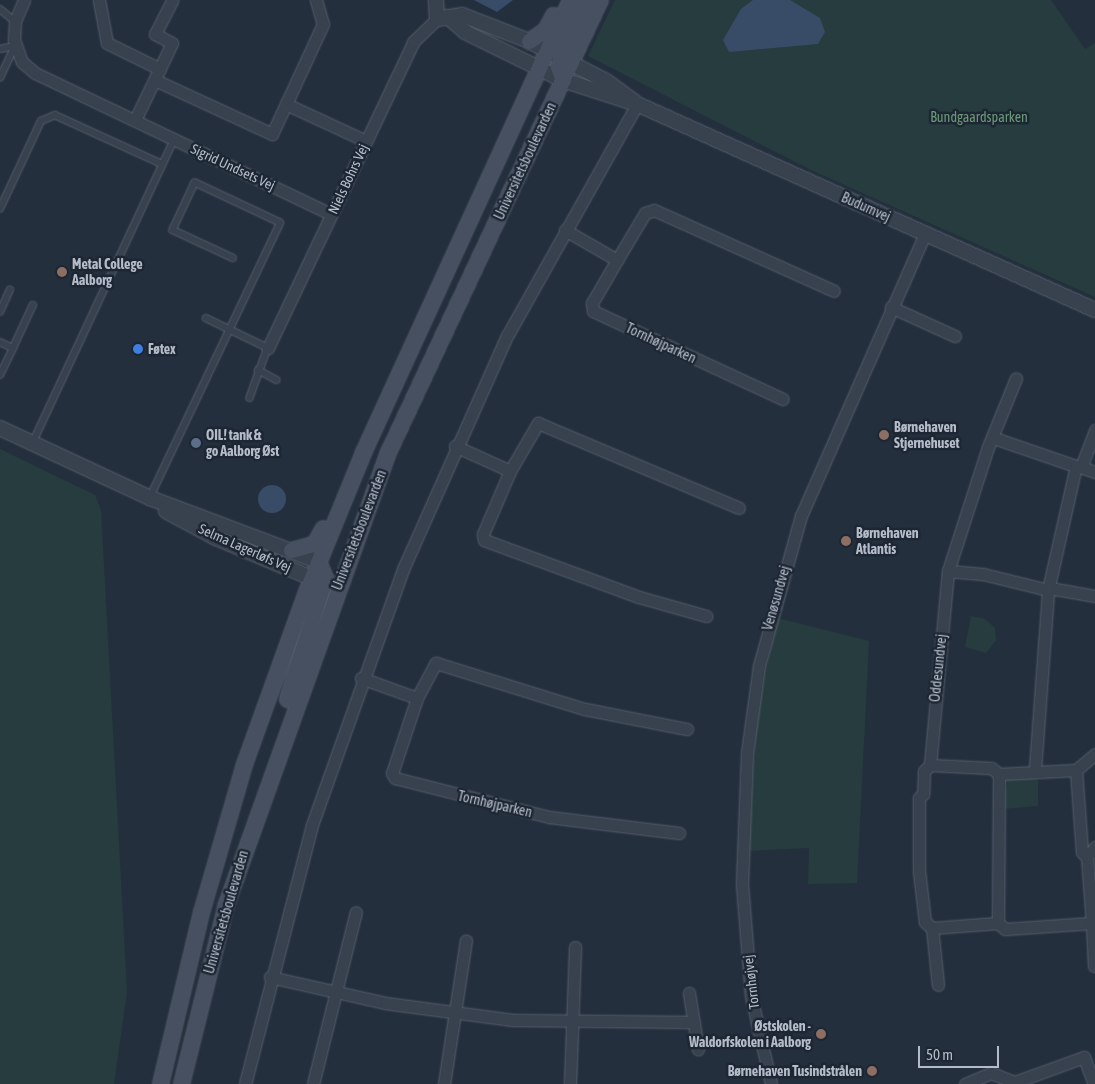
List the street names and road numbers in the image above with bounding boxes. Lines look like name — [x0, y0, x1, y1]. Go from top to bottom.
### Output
street label: Universitetsboulevarden — [490, 100, 560, 222]
street label: Sigrid Undsets Vej — [188, 140, 278, 194]
street label: Niels Bohrs Vej — [324, 141, 372, 217]
street label: Budumvej — [839, 189, 893, 225]
street label: Tornhøjparken — [623, 319, 699, 367]
street label: Universitetsboulevarden — [328, 467, 390, 593]
street label: Selma Lagerløfs Vej — [196, 520, 294, 576]
street label: Venøsundvej — [759, 564, 793, 632]
street label: Oddesundvej — [926, 633, 950, 703]
street label: Tornhøjparken — [456, 787, 534, 821]
street label: Universitetsboulevarden — [200, 848, 252, 976]
street label: Tornhøjvej — [739, 954, 763, 1010]

